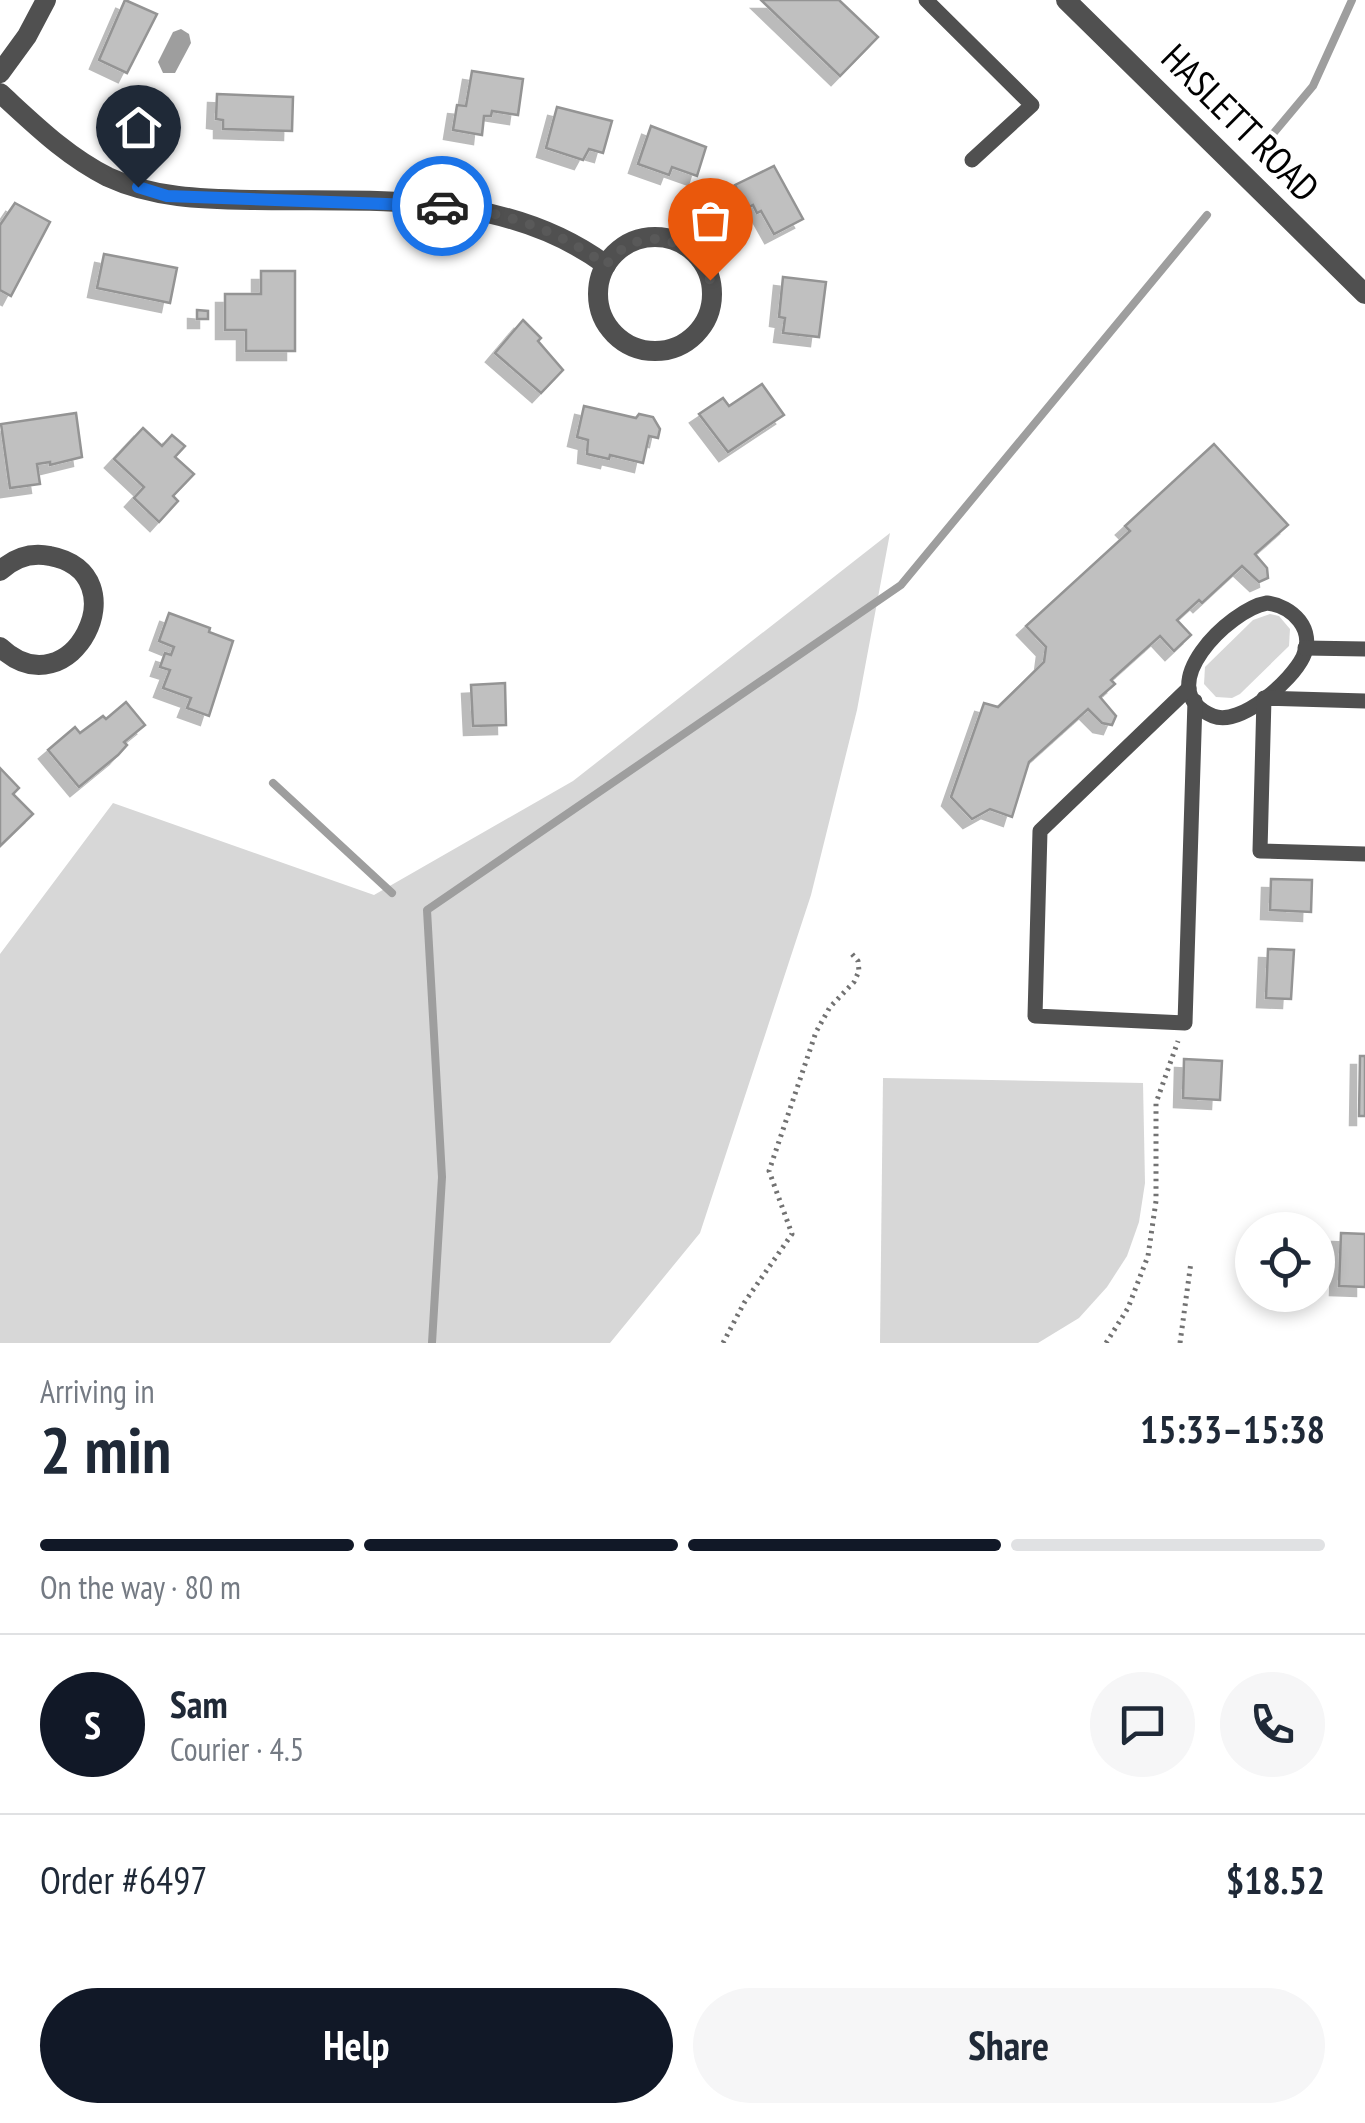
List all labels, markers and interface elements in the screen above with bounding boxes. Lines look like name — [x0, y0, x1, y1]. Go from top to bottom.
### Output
street label: HASLETT ROAD — [1152, 33, 1330, 211]
pin — [96, 85, 181, 188]
icon: home — [111, 100, 166, 155]
courier — [392, 156, 492, 256]
pin — [668, 178, 753, 281]
icon: car — [415, 179, 470, 234]
icon: bag — [683, 193, 738, 248]
map controls — [1235, 1212, 1335, 1312]
button: locate — [1235, 1212, 1335, 1312]
text: Arriving in — [40, 1370, 155, 1412]
text: 15:33–15:38 — [1140, 1404, 1325, 1453]
text: 2 min — [40, 1407, 171, 1491]
text: On the way · 80 m — [40, 1566, 241, 1608]
button: chat — [1090, 1672, 1195, 1777]
button: phone — [1220, 1672, 1325, 1777]
text: Sam — [170, 1679, 228, 1728]
text: S — [84, 1700, 101, 1749]
text: Courier · 4.5 — [170, 1728, 304, 1770]
text: Order #6497 — [40, 1855, 207, 1904]
text: $18.52 — [1226, 1855, 1325, 1904]
button: Help — [40, 1988, 673, 2103]
button: Share — [693, 1988, 1325, 2103]

